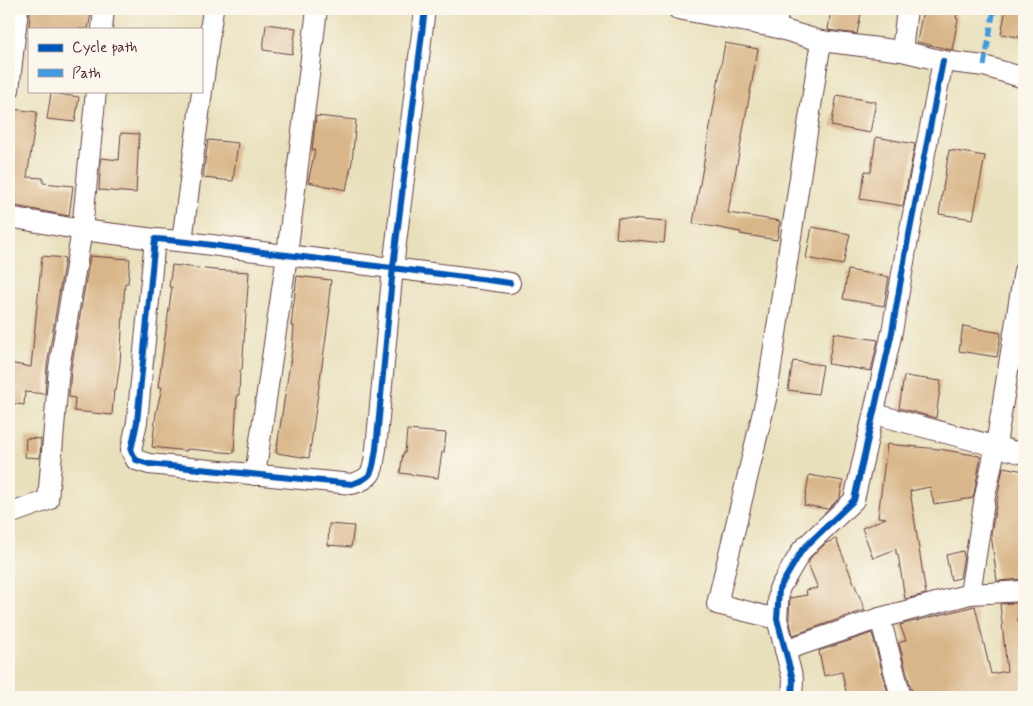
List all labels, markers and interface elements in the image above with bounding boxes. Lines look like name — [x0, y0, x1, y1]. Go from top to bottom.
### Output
legend — [28, 28, 202, 92]
text: Cycle path — [72, 38, 137, 58]
text: Path — [72, 64, 101, 84]

